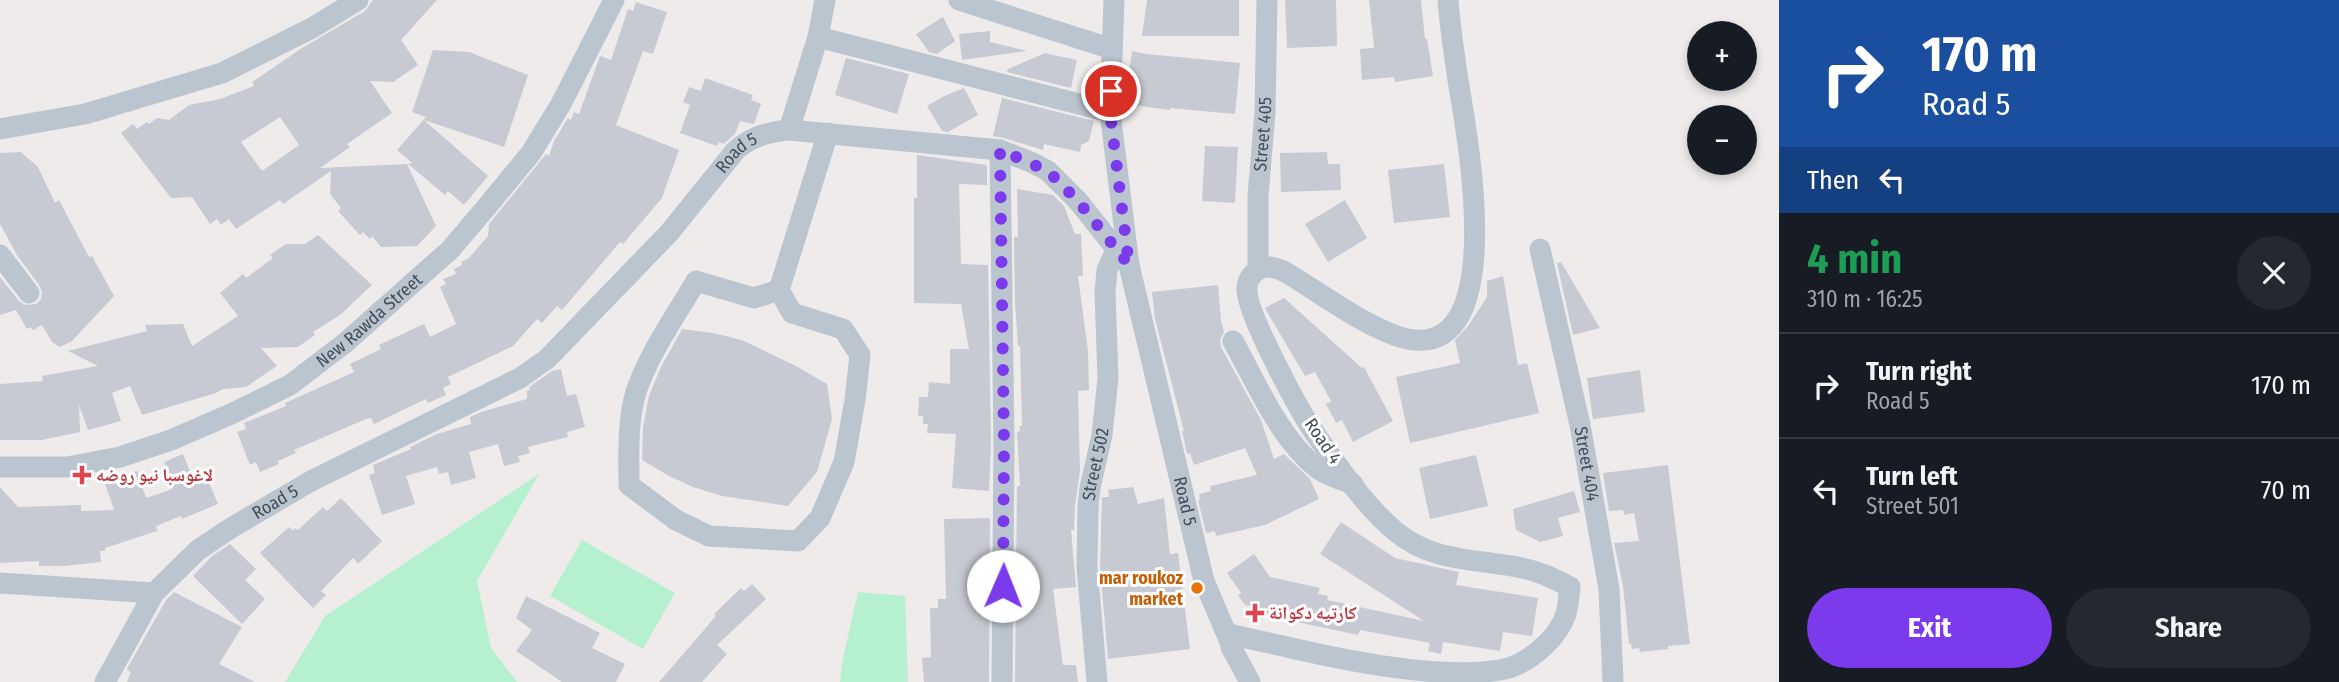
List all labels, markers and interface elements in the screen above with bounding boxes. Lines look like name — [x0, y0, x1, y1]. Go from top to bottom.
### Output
map controls — [1687, 21, 1757, 175]
button: + — [1687, 21, 1757, 91]
text: 170 m — [1922, 25, 2038, 84]
icon: right — [1807, 28, 1898, 119]
pin — [1081, 61, 1141, 121]
icon: arrive — [1092, 72, 1130, 110]
text: Road 5 — [1922, 85, 2011, 123]
street label: Street 405 — [1249, 97, 1276, 172]
button: − — [1687, 105, 1757, 175]
street label: Road 5 — [711, 128, 761, 178]
icon: left — [1873, 161, 1911, 199]
text: Then — [1807, 165, 1859, 196]
text: 4 min — [1807, 234, 1902, 284]
button: close — [2237, 236, 2311, 310]
street label: New Rawda Street — [312, 269, 427, 372]
text: 310 m · 16:25 — [1807, 285, 1923, 313]
text: Turn right — [1866, 356, 1972, 387]
icon: right — [1807, 367, 1845, 405]
text: 170 m — [2251, 370, 2311, 401]
text: Road 5 — [1866, 387, 1930, 415]
street label: Road 4 — [1300, 414, 1346, 468]
street label: Street 404 — [1569, 425, 1604, 503]
street label: Street 502 — [1078, 427, 1114, 502]
text: Turn left — [1866, 461, 1958, 492]
place label: لاغوسبا نيو روضه — [96, 464, 213, 486]
marker: لاغوسبا نيو روضه — [74, 467, 90, 483]
icon: left — [1807, 472, 1845, 510]
street label: Road 5 — [1169, 474, 1202, 528]
text: 70 m — [2261, 475, 2311, 506]
street label: Road 5 — [248, 480, 302, 524]
text: Street 501 — [1866, 492, 1959, 520]
position arrow — [966, 549, 1040, 623]
place label: mar roukoz market — [1099, 567, 1184, 610]
marker: mar roukoz market — [1189, 580, 1205, 596]
button: Exit — [1807, 588, 2052, 668]
button: Share — [2066, 588, 2311, 668]
place label: كارتيه دكوانة — [1269, 602, 1357, 624]
marker: كارتيه دكوانة — [1247, 605, 1263, 621]

